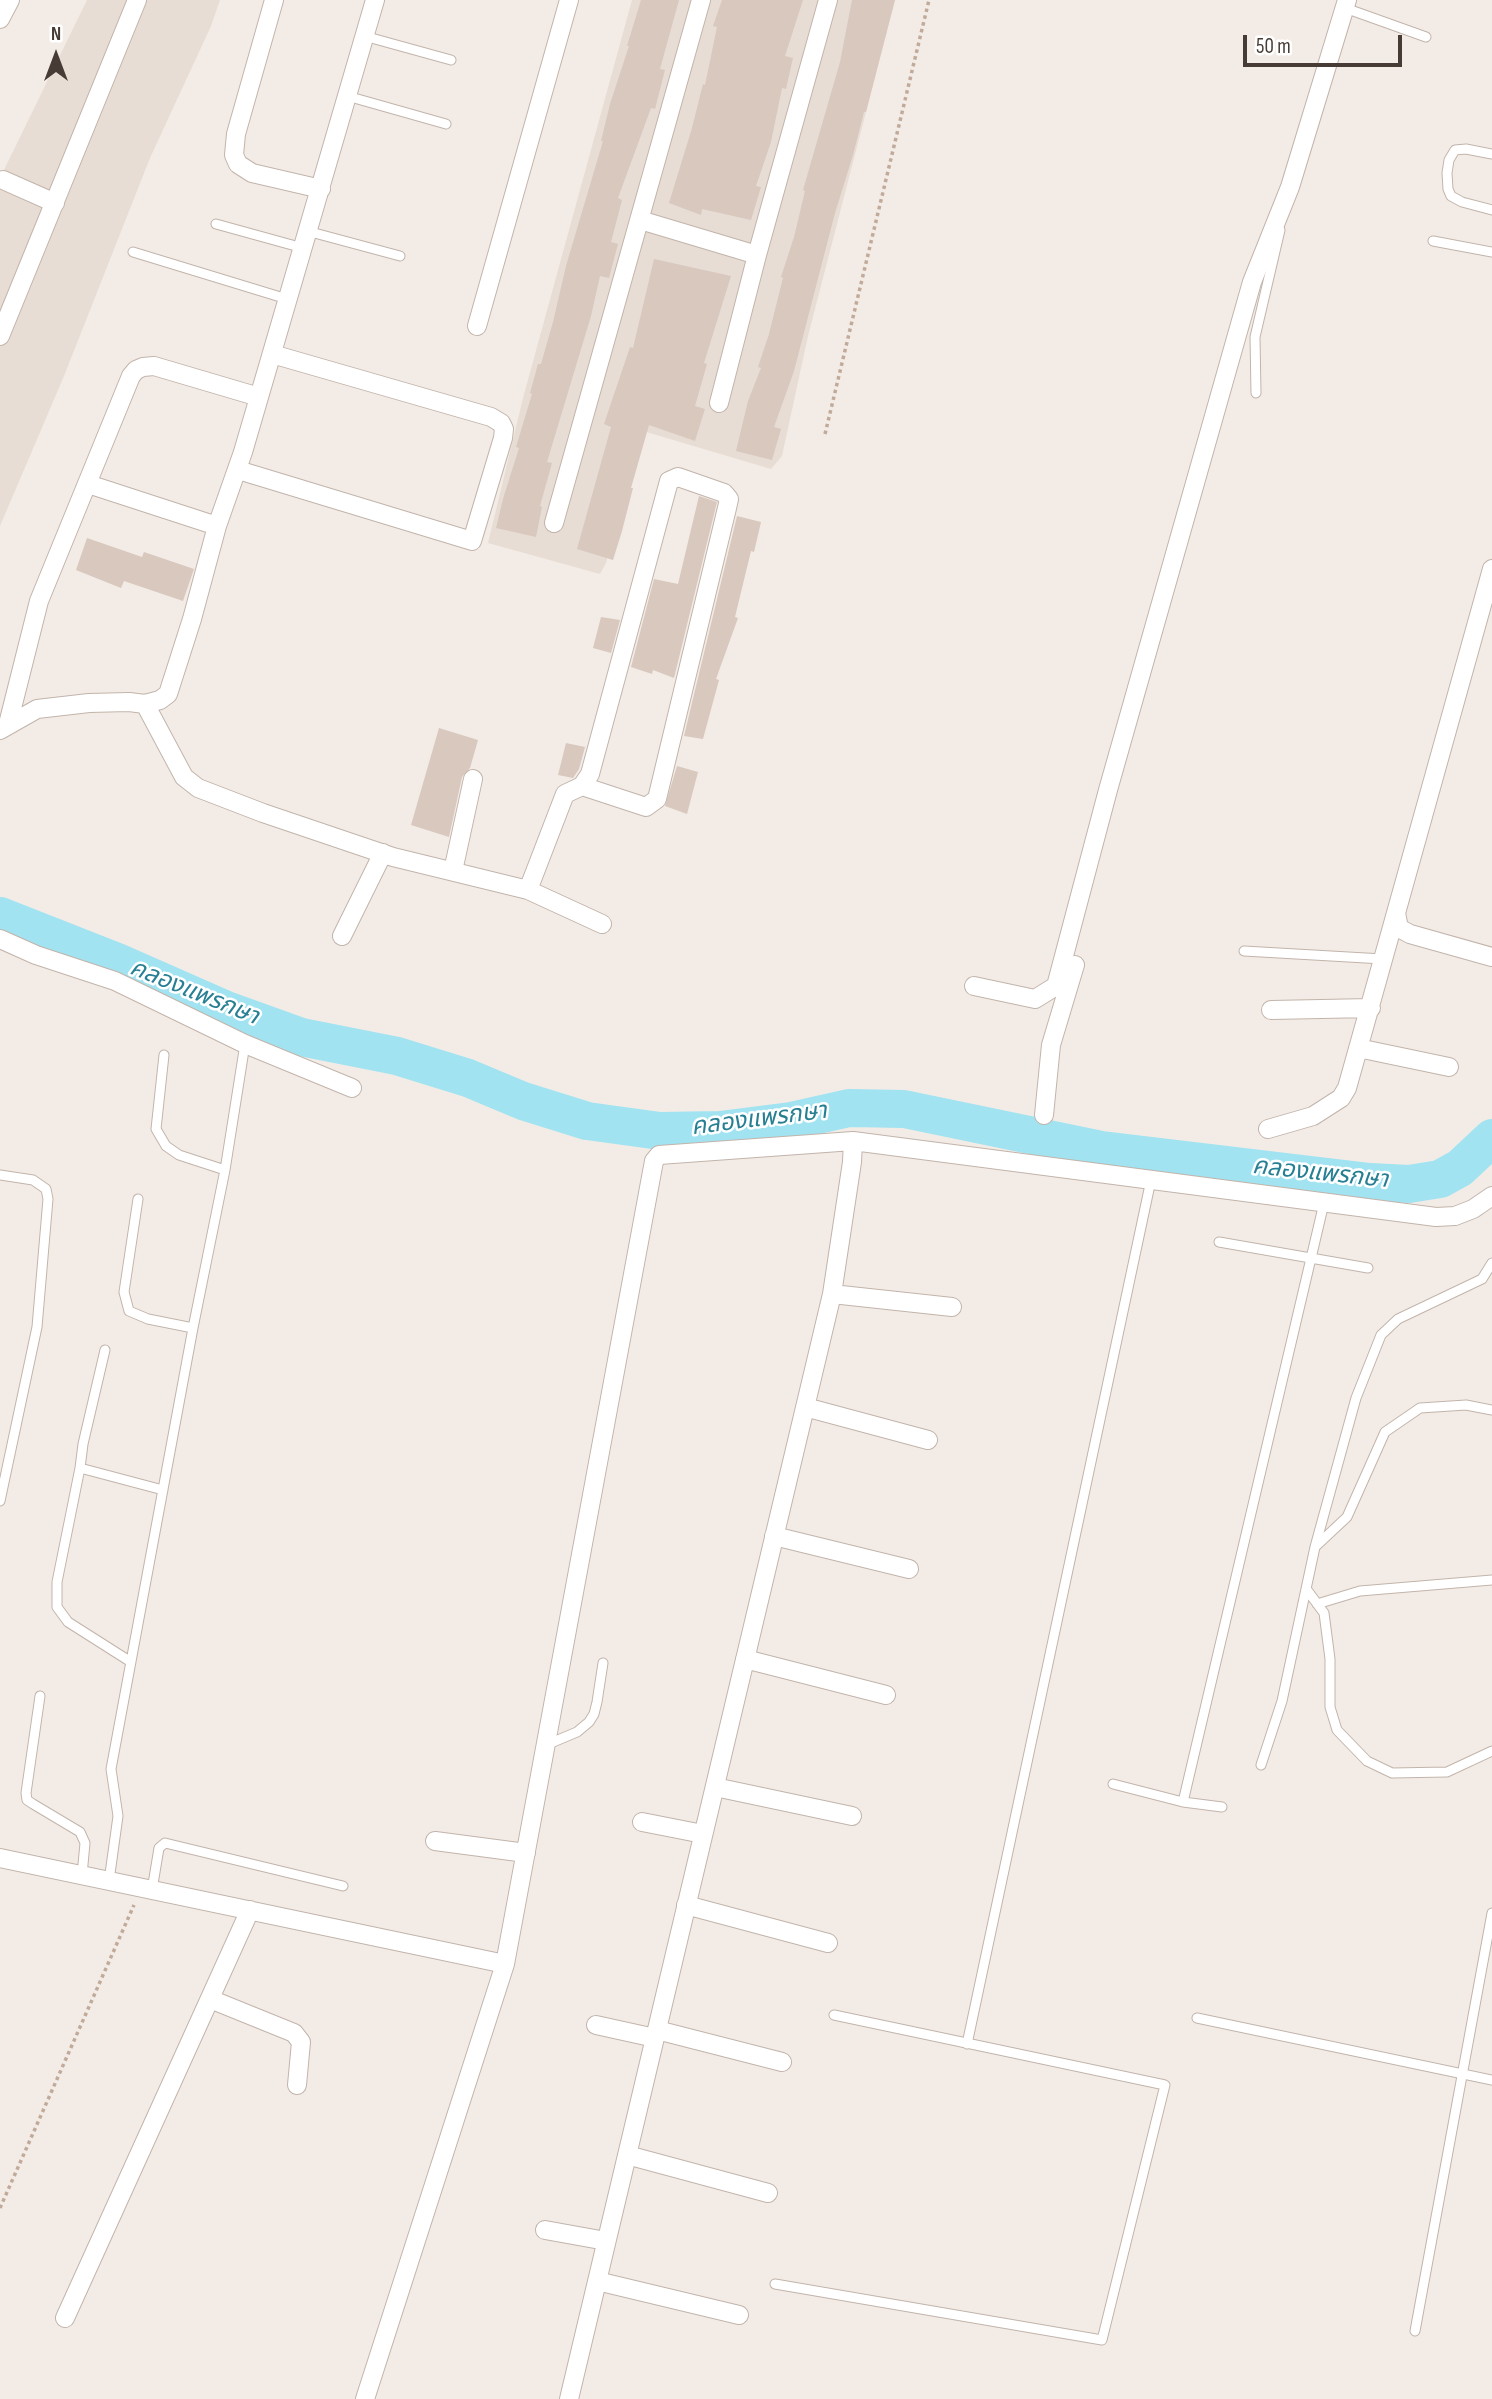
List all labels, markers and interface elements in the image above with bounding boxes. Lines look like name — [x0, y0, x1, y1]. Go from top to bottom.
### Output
north arrow — [21, 21, 91, 91]
scale bar — [1247, 21, 1406, 65]
text: N — [51, 23, 61, 46]
text: 50 m — [1256, 34, 1291, 59]
water label: คลองแพรกษา — [125, 954, 263, 1032]
water label: คลองแพรกษา — [690, 1097, 828, 1143]
water label: คลองแพรกษา — [1251, 1153, 1389, 1195]

